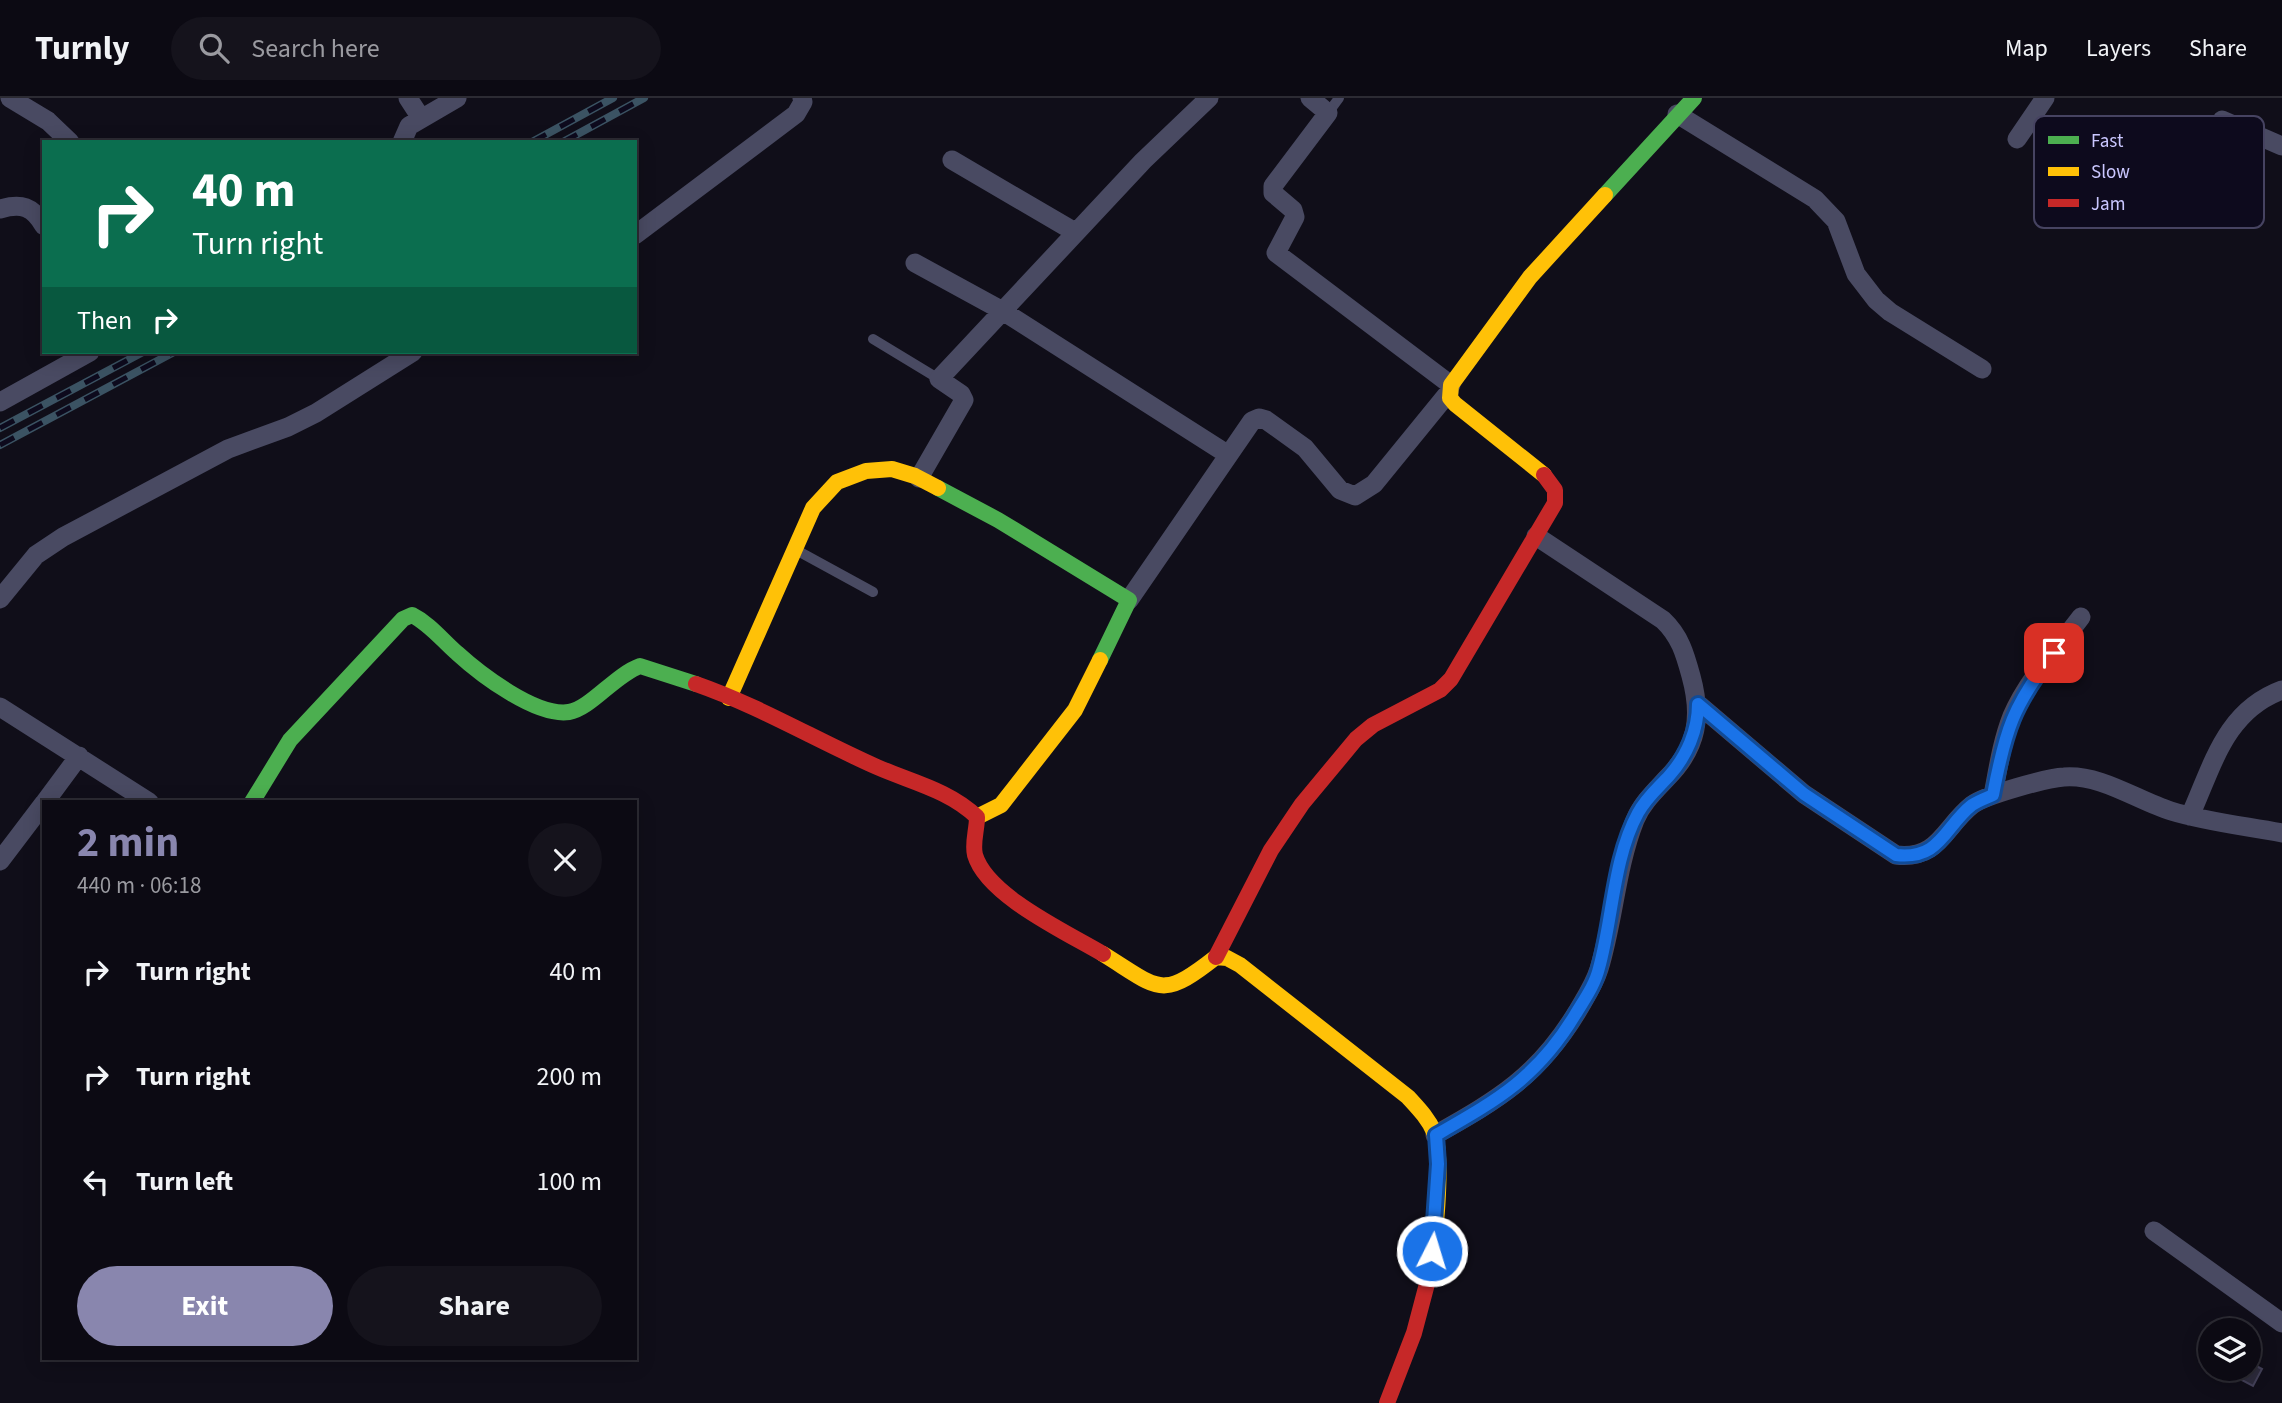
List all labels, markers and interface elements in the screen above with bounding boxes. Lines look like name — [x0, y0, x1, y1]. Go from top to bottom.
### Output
search box — [171, 17, 661, 80]
text: Turnly — [35, 25, 129, 72]
icon: search — [195, 29, 233, 67]
text: Search here — [251, 30, 380, 67]
text: Map — [2005, 31, 2048, 66]
text: Layers — [2086, 31, 2151, 66]
text: Share — [2189, 31, 2247, 66]
legend — [2034, 116, 2264, 228]
text: Fast — [2091, 128, 2124, 155]
text: 40 m — [192, 156, 296, 226]
text: Slow — [2091, 159, 2130, 186]
icon: right — [77, 168, 168, 259]
text: Jam — [2091, 191, 2125, 218]
text: Turn right — [192, 221, 323, 267]
icon: right — [146, 301, 184, 339]
text: Then — [77, 302, 132, 339]
pin — [2024, 623, 2084, 683]
icon: arrive — [2035, 634, 2073, 672]
text: 2 min — [77, 813, 179, 873]
button: close — [528, 823, 602, 897]
text: 440 m · 06:18 — [77, 869, 201, 902]
icon: right — [77, 953, 115, 991]
text: Turn right — [136, 953, 251, 990]
text: 40 m — [549, 953, 602, 990]
icon: right — [77, 1058, 115, 1096]
text: Turn right — [136, 1058, 251, 1095]
text: 200 m — [536, 1058, 602, 1095]
icon: left — [77, 1163, 115, 1201]
text: Turn left — [136, 1163, 233, 1200]
text: 100 m — [536, 1163, 602, 1200]
position arrow — [1395, 1214, 1469, 1288]
button: Exit — [77, 1266, 333, 1346]
button: Share — [347, 1266, 602, 1346]
map controls — [2198, 1318, 2261, 1381]
button: layers — [2198, 1318, 2261, 1381]

